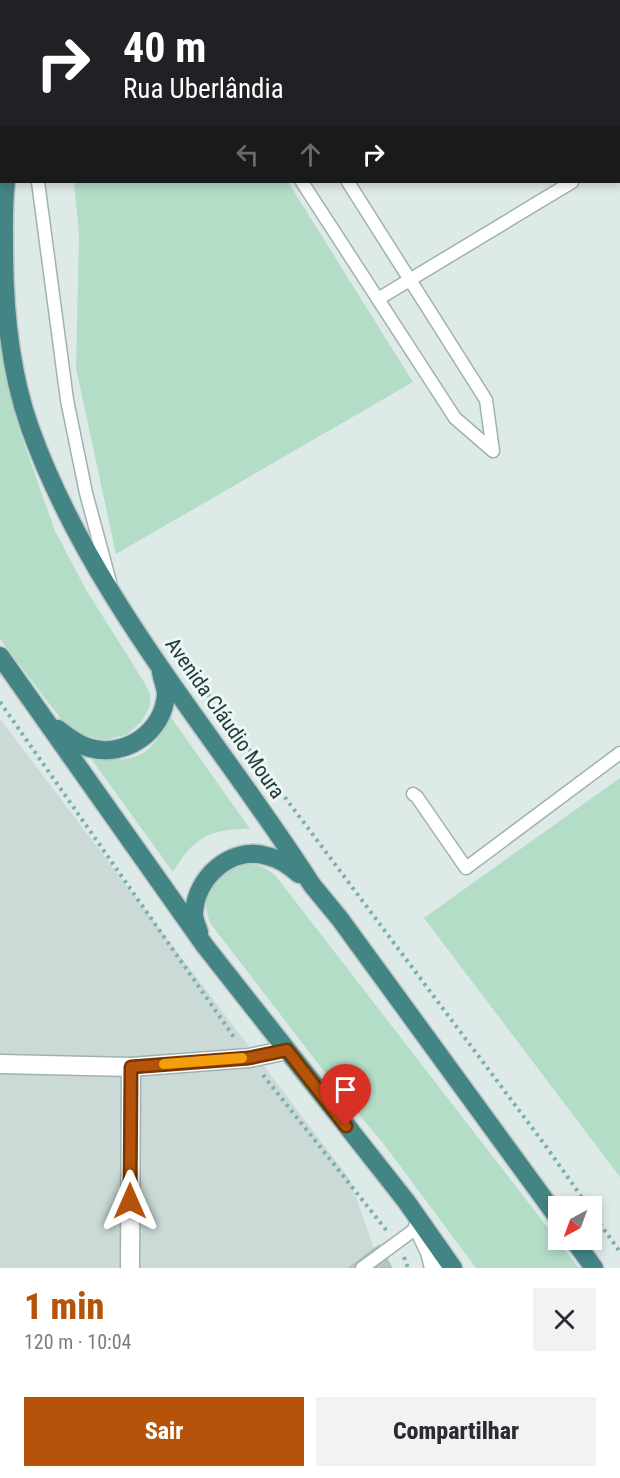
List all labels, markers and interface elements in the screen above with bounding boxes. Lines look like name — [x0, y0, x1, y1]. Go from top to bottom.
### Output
text: 40 m — [123, 23, 206, 72]
icon: right — [24, 24, 102, 102]
text: Rua Uberlândia — [123, 73, 284, 105]
icon: left — [231, 138, 264, 171]
icon: ahead — [294, 138, 327, 171]
icon: right — [357, 138, 390, 171]
street label: Avenida Cláudio Moura — [160, 633, 290, 803]
pin — [320, 1064, 371, 1126]
icon: arrive — [329, 1073, 362, 1106]
position arrow — [98, 1169, 162, 1233]
north arrow — [548, 1196, 602, 1250]
map controls — [548, 1196, 602, 1250]
text: 1 min — [24, 1286, 104, 1328]
button: close — [533, 1288, 596, 1351]
text: 120 m · 10:04 — [24, 1330, 131, 1354]
button: Sair — [24, 1397, 304, 1466]
button: Compartilhar — [316, 1397, 596, 1466]

